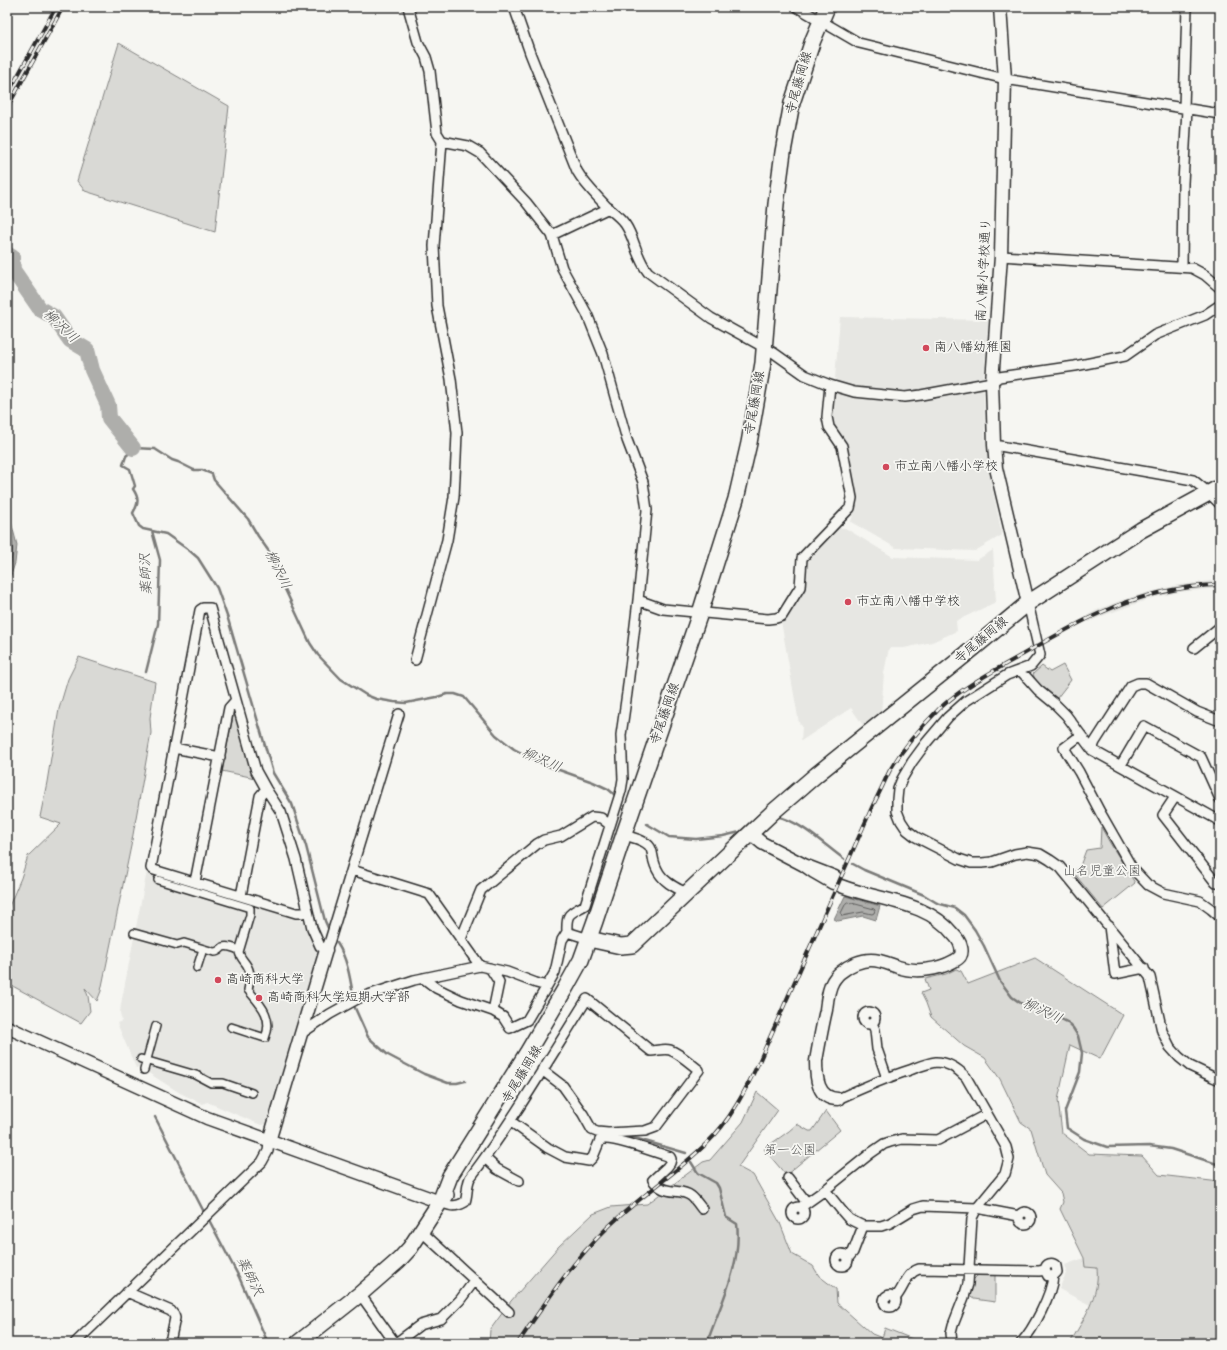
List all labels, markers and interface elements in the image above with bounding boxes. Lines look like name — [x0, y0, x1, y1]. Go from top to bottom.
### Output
street label: 寺尾藤岡線 — [782, 48, 818, 117]
street label: 南八幡小学校通り — [973, 218, 997, 322]
water label: 柳沢川 — [38, 305, 82, 349]
place label: 南八幡幼稚園 — [934, 339, 1012, 358]
marker: 南八幡幼稚園 — [921, 343, 931, 353]
street label: 寺尾藤岡線 — [741, 368, 771, 437]
place label: 市立南八幡小学校 — [894, 458, 998, 477]
marker: 市立南八幡小学校 — [881, 462, 891, 472]
water label: 柳沢川 — [259, 547, 295, 593]
water label: 薬師沢 — [136, 552, 158, 595]
place label: 市立南八幡中学校 — [856, 593, 960, 612]
marker: 市立南八幡中学校 — [843, 597, 853, 607]
street label: 寺尾藤岡線 — [951, 612, 1014, 669]
street label: 寺尾藤岡線 — [646, 679, 686, 748]
water label: 柳沢川 — [518, 743, 564, 779]
park label: 山名児童公園 — [1063, 863, 1141, 882]
place label: 高崎商科大学 — [226, 971, 304, 990]
marker: 高崎商科大学 — [213, 975, 223, 985]
place label: 高崎商科大学短期大学部 — [267, 989, 410, 1008]
marker: 高崎商科大学短期大学部 — [254, 993, 264, 1003]
water label: 柳沢川 — [1019, 994, 1065, 1030]
street label: 寺尾藤岡線 — [498, 1041, 548, 1108]
park label: 第一公園 — [764, 1142, 816, 1161]
water label: 薬師沢 — [231, 1254, 268, 1301]

